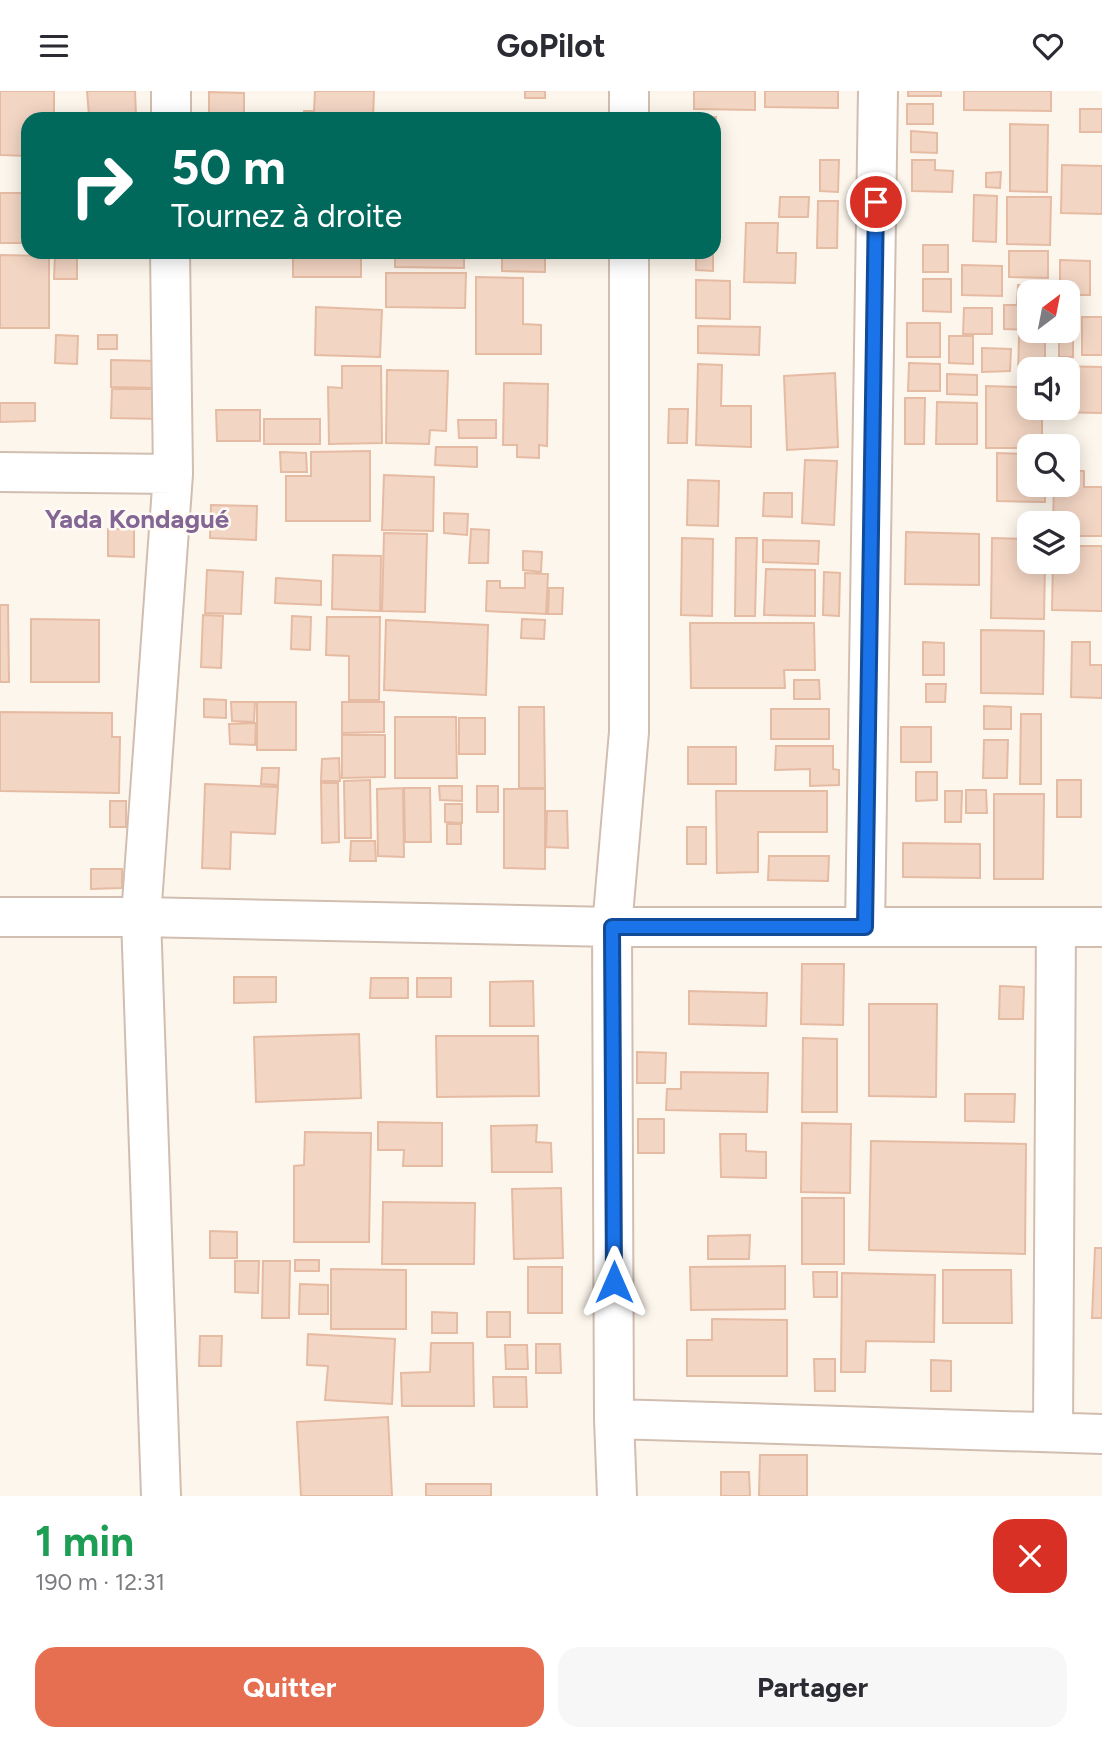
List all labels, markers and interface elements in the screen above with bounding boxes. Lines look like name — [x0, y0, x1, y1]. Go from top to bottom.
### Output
icon: menu — [35, 27, 73, 65]
text: GoPilot — [496, 27, 606, 65]
icon: heart — [1029, 27, 1067, 65]
text: 50 m — [171, 137, 286, 196]
icon: right — [56, 140, 147, 231]
pin — [846, 172, 906, 232]
icon: arrive — [857, 183, 895, 221]
text: Tournez à droite — [171, 197, 402, 235]
north arrow — [1017, 280, 1080, 343]
map controls — [1017, 280, 1080, 574]
button: sound — [1017, 357, 1080, 420]
button: search — [1017, 434, 1080, 497]
district label: Yada Kondagué — [45, 503, 229, 535]
button: layers — [1017, 511, 1080, 574]
position arrow — [577, 1245, 651, 1319]
text: 1 min — [35, 1516, 134, 1567]
button: close — [993, 1519, 1067, 1593]
text: 190 m · 12:31 — [35, 1568, 165, 1596]
button: Quitter — [35, 1647, 544, 1727]
button: Partager — [558, 1647, 1067, 1727]

